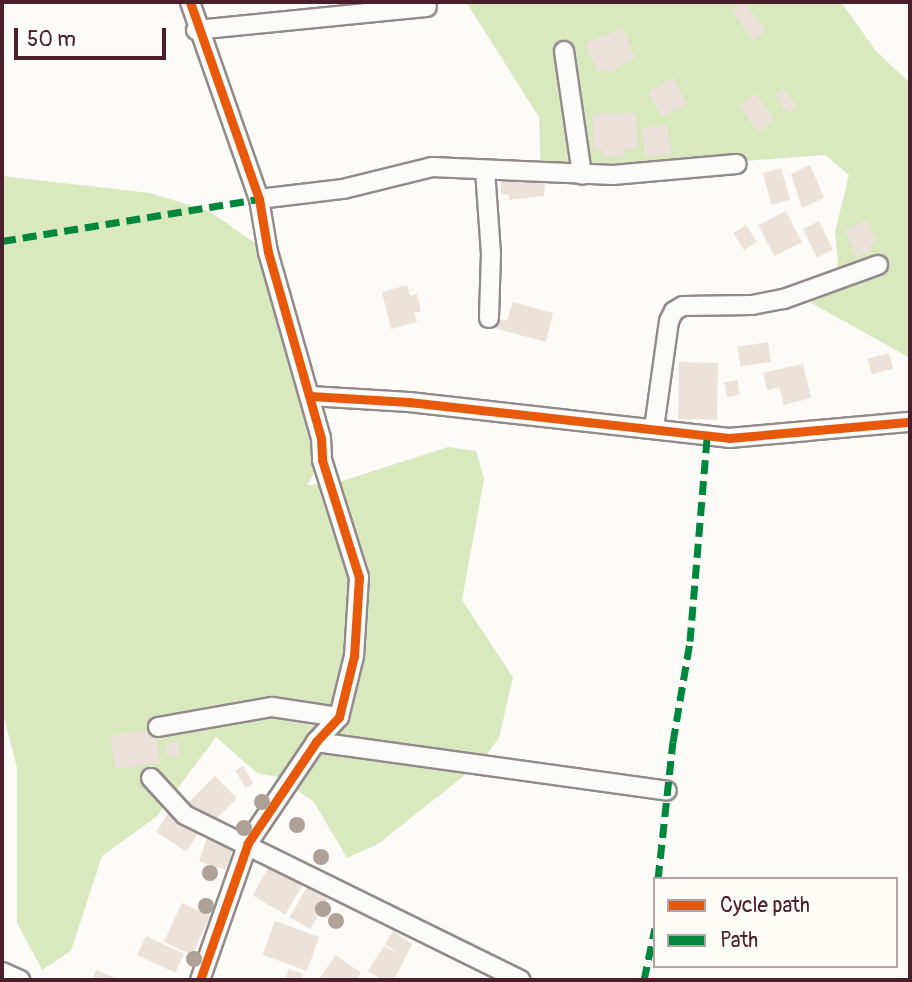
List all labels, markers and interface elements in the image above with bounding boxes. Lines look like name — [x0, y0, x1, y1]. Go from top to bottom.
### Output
scale bar — [18, 14, 170, 58]
text: 50 m — [27, 26, 76, 53]
legend — [653, 877, 898, 968]
text: Cycle path — [720, 892, 810, 919]
text: Path — [720, 927, 758, 954]

